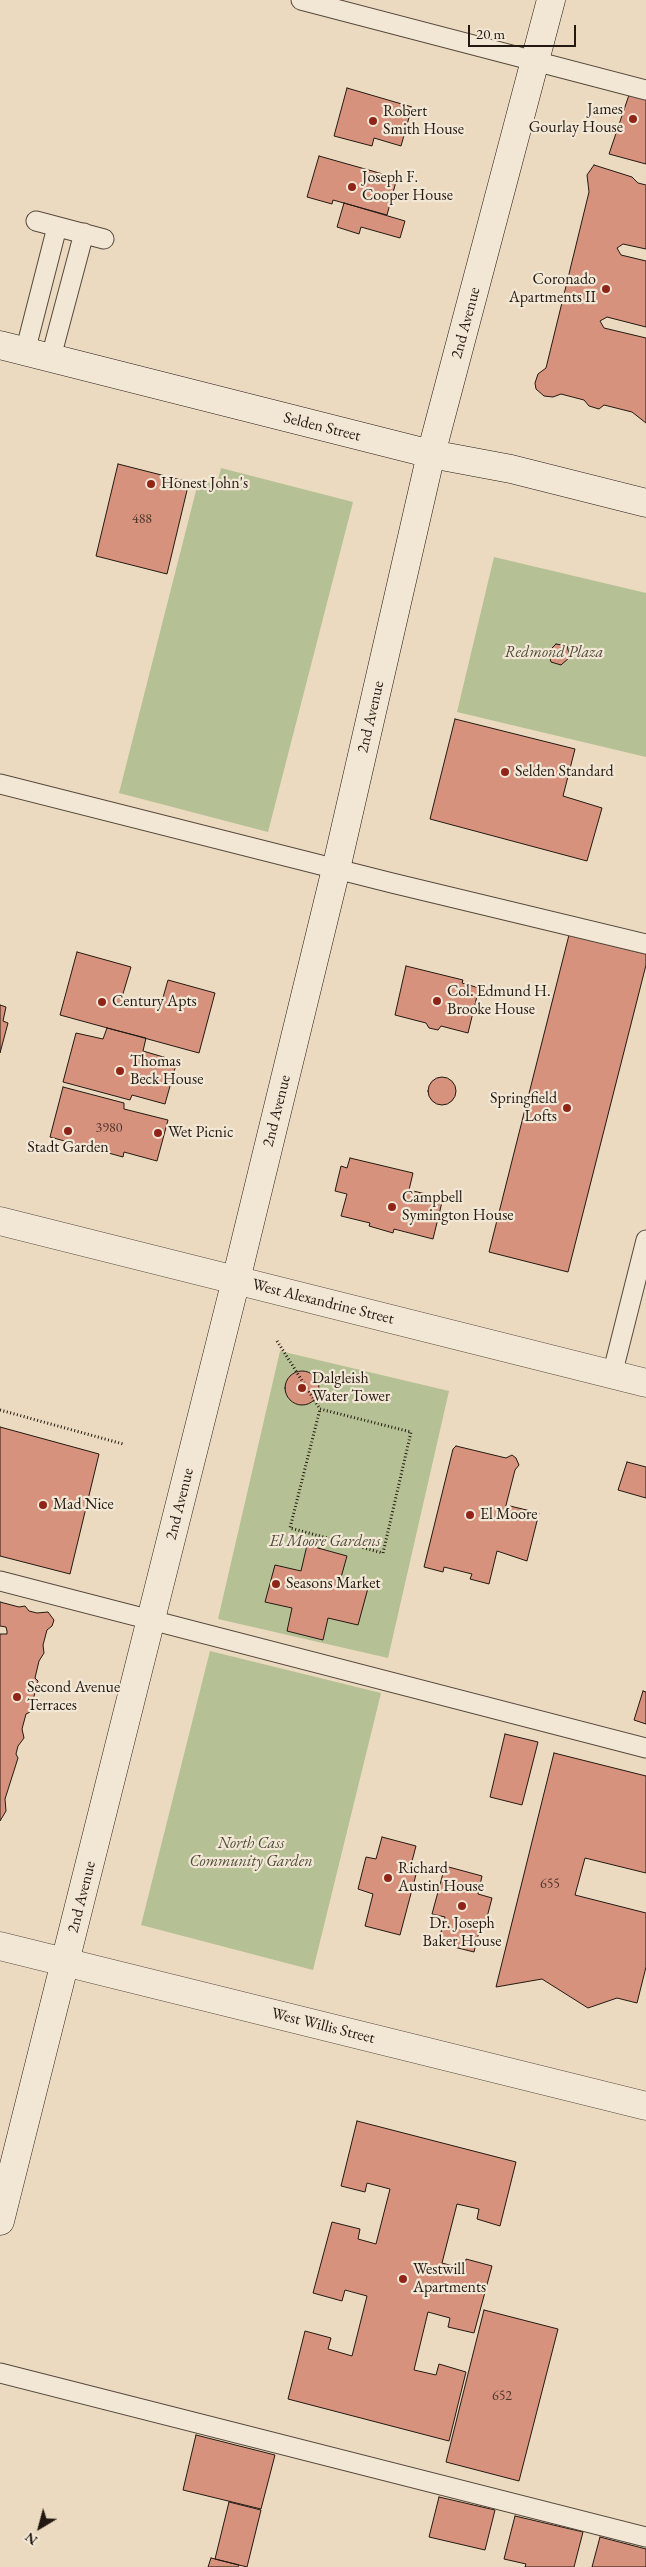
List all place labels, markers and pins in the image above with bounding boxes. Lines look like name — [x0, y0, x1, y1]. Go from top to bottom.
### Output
place label: James Gourlay House — [529, 100, 623, 138]
place label: Robert Smith House — [383, 102, 464, 140]
marker: James Gourlay House — [627, 113, 639, 125]
marker: Robert Smith House — [367, 115, 379, 127]
place label: Joseph F. Cooper House — [362, 168, 453, 206]
marker: Joseph F. Cooper House — [346, 181, 358, 193]
place label: Coronado Apartments II — [509, 270, 596, 308]
marker: Coronado Apartments II — [600, 283, 612, 295]
place label: Honest John's — [161, 474, 248, 494]
marker: Honest John's — [145, 478, 157, 490]
place label: Selden Standard — [515, 762, 614, 782]
marker: Selden Standard — [499, 766, 511, 778]
place label: Col. Edmund H. Brooke House — [447, 982, 551, 1020]
place label: Century Apts — [112, 992, 197, 1012]
marker: Col. Edmund H. Brooke House — [431, 995, 443, 1007]
marker: Century Apts — [96, 996, 108, 1008]
place label: Thomas Beck House — [130, 1052, 203, 1090]
marker: Thomas Beck House — [114, 1065, 126, 1077]
place label: Springfield Lofts — [490, 1089, 557, 1127]
marker: Springfield Lofts — [561, 1102, 573, 1114]
place label: Wet Picnic — [168, 1123, 233, 1143]
marker: Stadt Garden — [62, 1125, 74, 1137]
marker: Wet Picnic — [152, 1127, 164, 1139]
place label: Stadt Garden — [27, 1138, 109, 1158]
place label: Campbell Symington House — [402, 1188, 514, 1226]
marker: Campbell Symington House — [386, 1201, 398, 1213]
place label: Dalgleish Water Tower — [312, 1369, 390, 1407]
marker: Dalgleish Water Tower — [296, 1382, 308, 1394]
place label: Mad Nice — [53, 1495, 114, 1515]
marker: Mad Nice — [37, 1499, 49, 1511]
place label: El Moore — [480, 1505, 538, 1525]
marker: El Moore — [464, 1509, 476, 1521]
place label: Seasons Market — [286, 1574, 381, 1594]
marker: Seasons Market — [270, 1578, 282, 1590]
place label: Second Avenue Terraces — [27, 1678, 120, 1716]
marker: Second Avenue Terraces — [11, 1691, 23, 1703]
place label: Richard Austin House — [398, 1859, 484, 1897]
marker: Richard Austin House — [382, 1872, 394, 1884]
marker: Dr. Joseph Baker House — [456, 1900, 468, 1912]
place label: Dr. Joseph Baker House — [423, 1914, 501, 1952]
place label: Westwill Apartments — [413, 2260, 486, 2298]
marker: Westwill Apartments — [397, 2273, 409, 2285]

